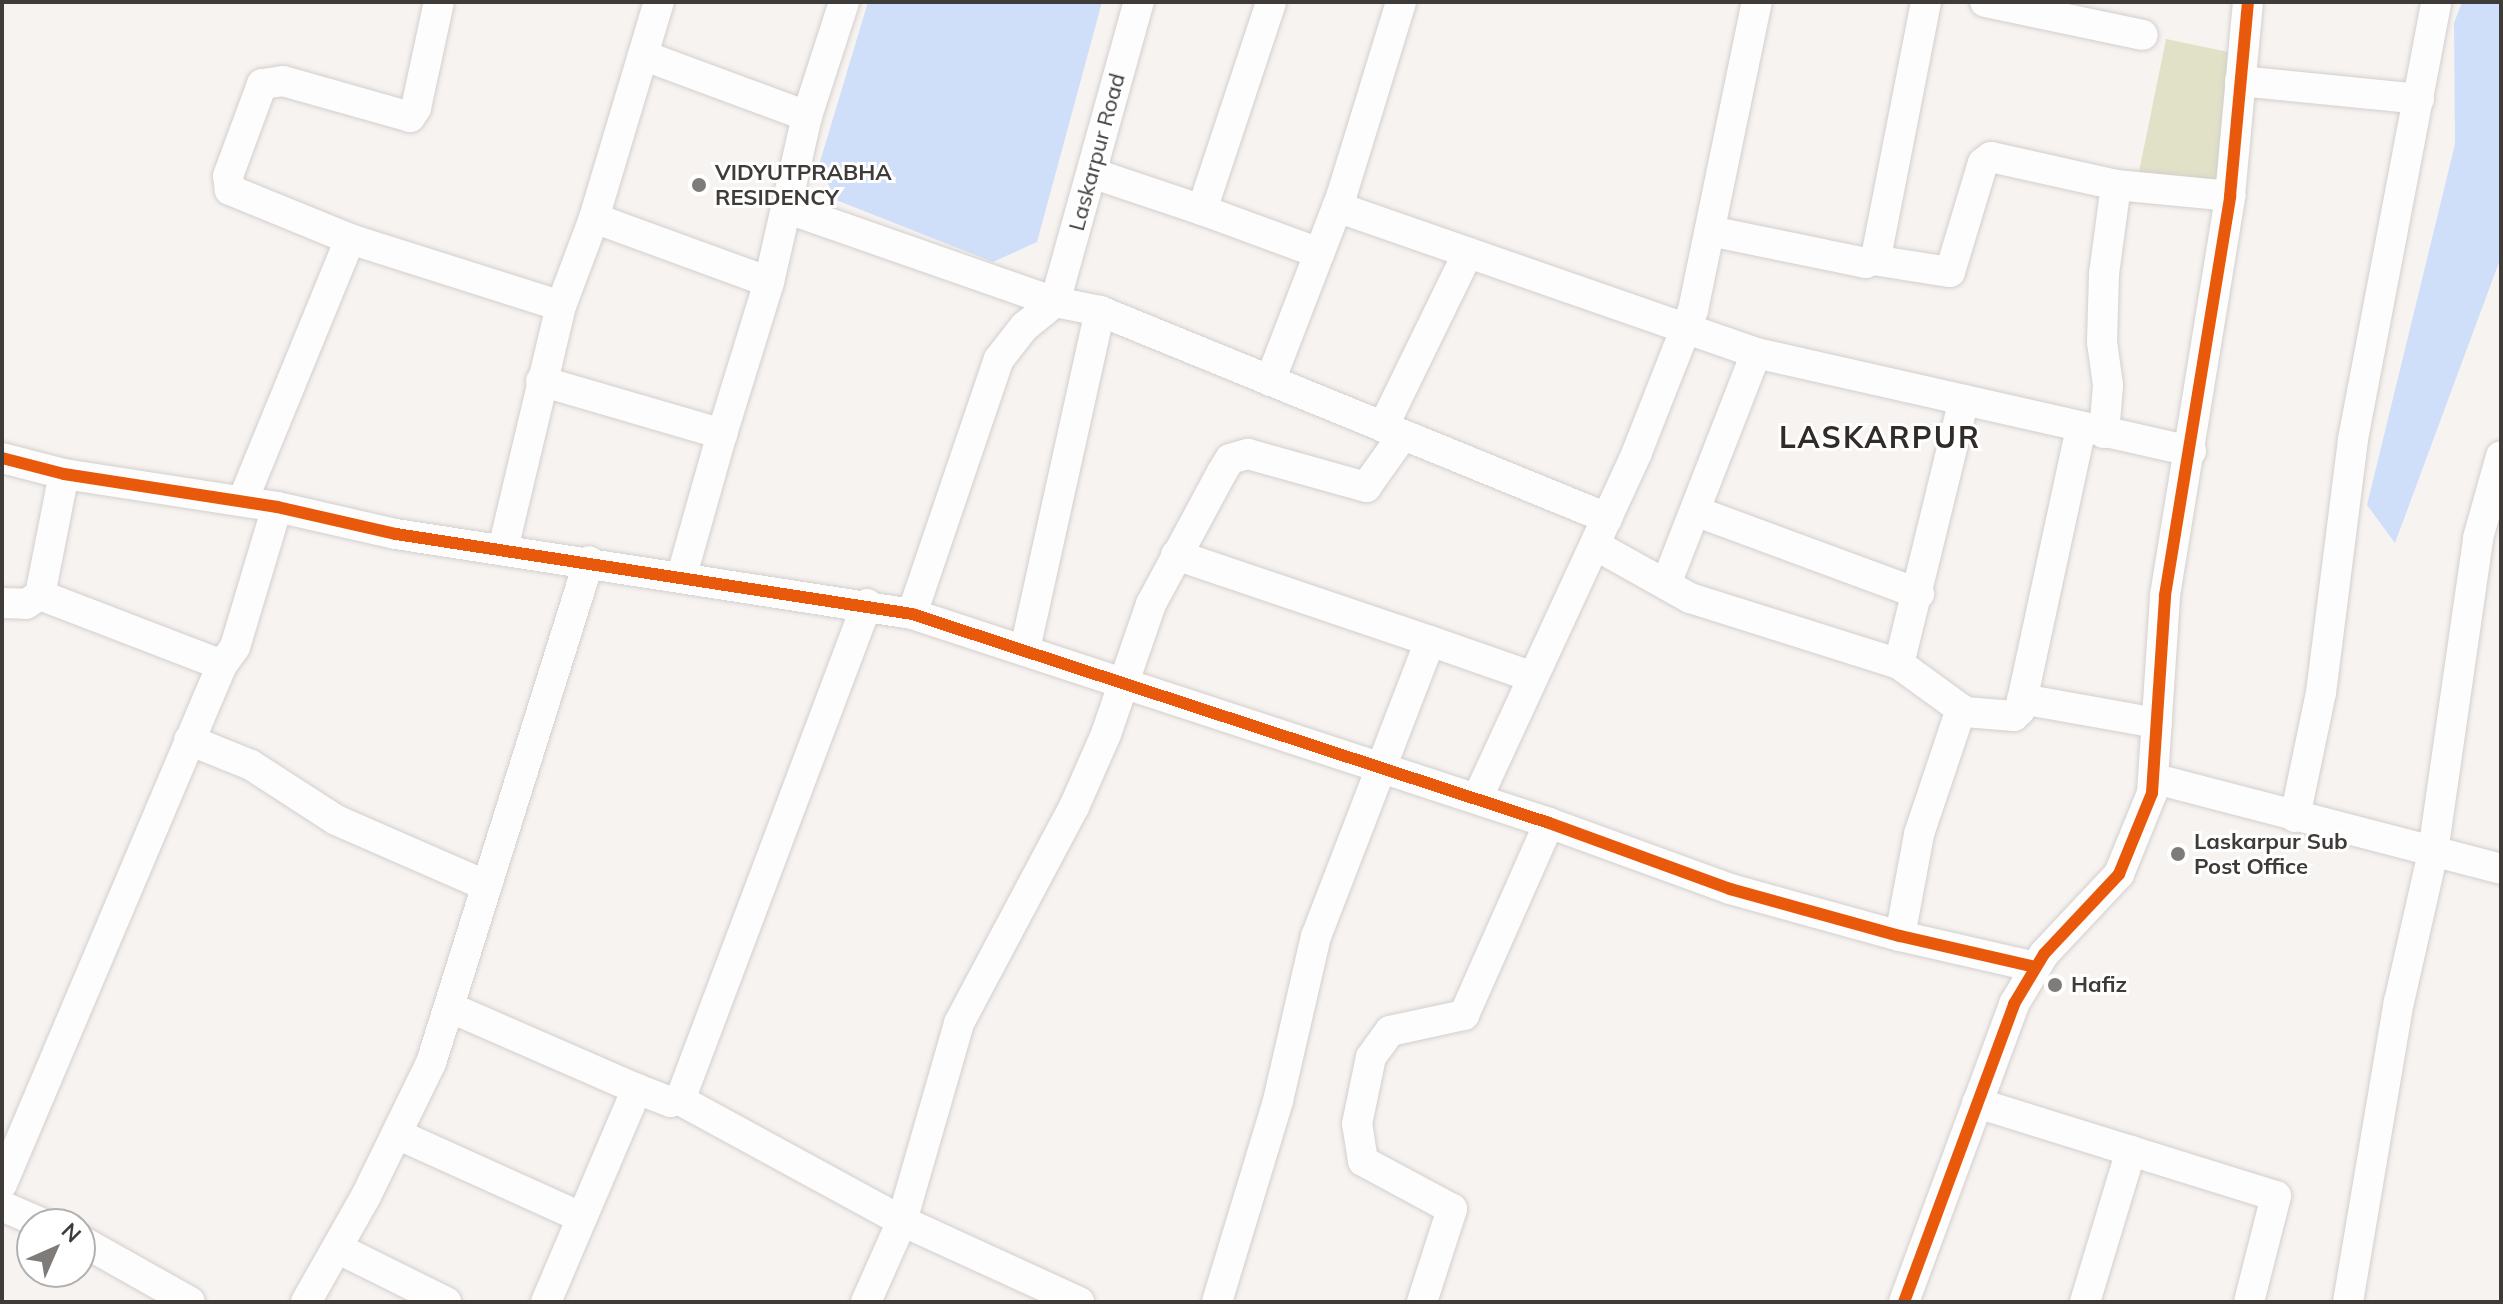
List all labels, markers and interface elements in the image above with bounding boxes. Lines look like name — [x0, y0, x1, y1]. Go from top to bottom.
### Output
street label: Laskarpur Road — [1063, 70, 1131, 234]
place label: VIDYUTPRABHA RESIDENCY — [715, 159, 892, 210]
marker: VIDYUTPRABHA RESIDENCY — [690, 176, 708, 194]
district label: LASKARPUR — [1779, 419, 1981, 455]
place label: Laskarpur Sub Post Office — [2194, 828, 2348, 880]
marker: Laskarpur Sub Post Office — [2169, 845, 2187, 863]
place label: Hafiz — [2071, 972, 2127, 998]
marker: Hafiz — [2046, 976, 2064, 994]
north arrow — [16, 1208, 96, 1288]
text: N — [56, 1217, 87, 1248]

